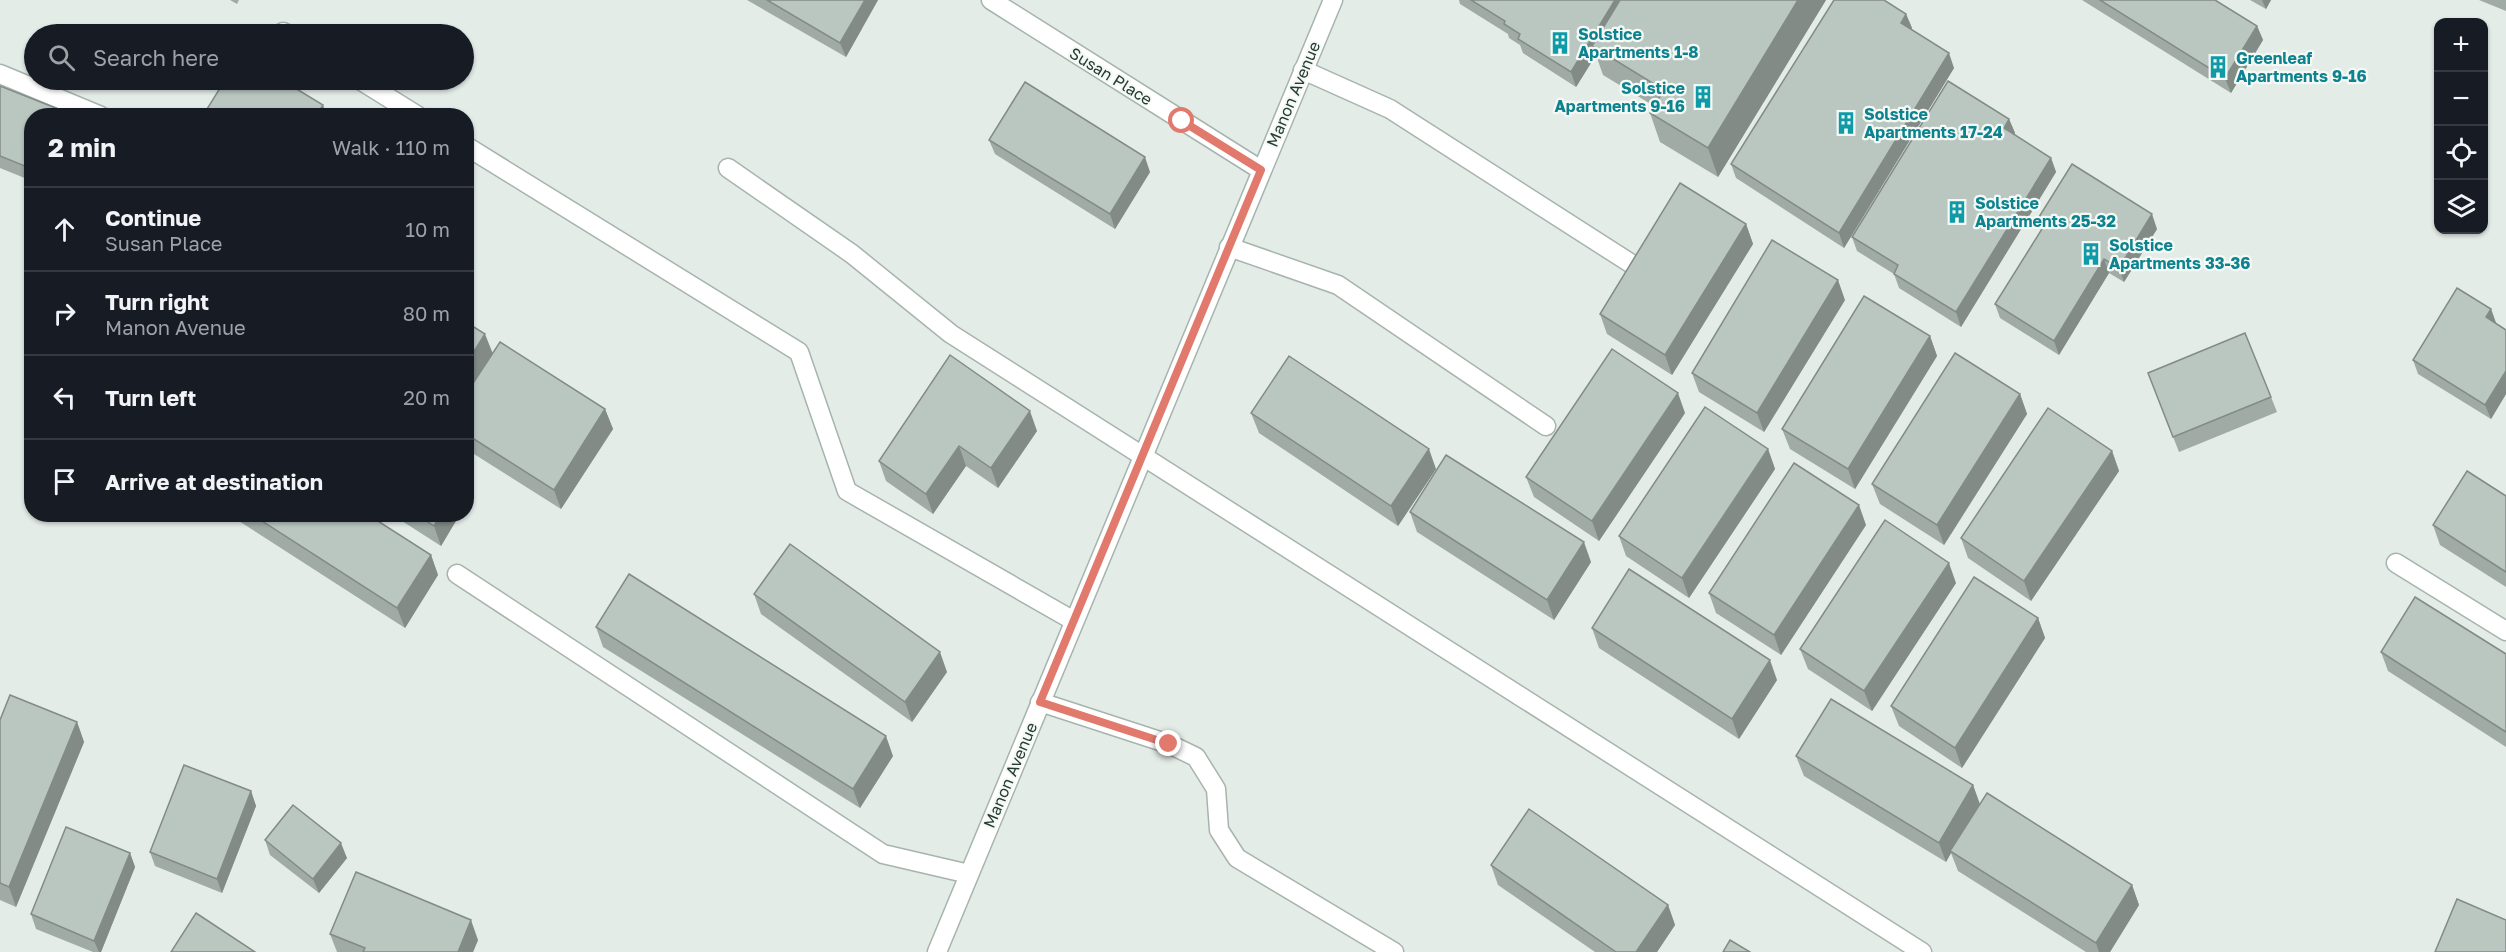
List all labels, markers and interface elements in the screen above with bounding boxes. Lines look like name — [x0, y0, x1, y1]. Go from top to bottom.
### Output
map controls — [2434, 18, 2488, 234]
button: + — [2434, 18, 2488, 72]
search box — [24, 24, 474, 90]
place label: Solstice Apartments 1-8 — [1578, 24, 1698, 62]
building icon: Solstice Apartments 1-8 — [1547, 30, 1573, 56]
street label: Manon Avenue — [1262, 38, 1324, 150]
icon: search — [45, 41, 78, 74]
street label: Susan Place — [1066, 43, 1156, 109]
text: Search here — [93, 44, 219, 71]
place label: Greenleaf Apartments 9-16 — [2236, 48, 2367, 86]
building icon: Greenleaf Apartments 9-16 — [2205, 54, 2231, 80]
button: − — [2434, 72, 2488, 126]
place label: Solstice Apartments 9-16 — [1554, 78, 1685, 116]
building icon: Solstice Apartments 9-16 — [1690, 84, 1716, 110]
place label: Solstice Apartments 17-24 — [1864, 104, 2003, 142]
route start — [1168, 107, 1194, 133]
building icon: Solstice Apartments 17-24 — [1833, 110, 1859, 136]
button: locate — [2434, 126, 2488, 180]
text: 2 min — [48, 132, 116, 163]
text: Walk · 110 m — [332, 135, 450, 159]
button: layers — [2434, 180, 2488, 234]
place label: Solstice Apartments 25-32 — [1975, 193, 2116, 231]
building icon: Solstice Apartments 25-32 — [1944, 199, 1970, 225]
text: Continue — [105, 204, 201, 231]
icon: ahead — [48, 213, 81, 246]
text: 10 m — [405, 217, 450, 241]
text: Susan Place — [105, 231, 222, 255]
place label: Solstice Apartments 33-36 — [2109, 235, 2250, 273]
building icon: Solstice Apartments 33-36 — [2078, 241, 2104, 267]
text: Turn right — [105, 288, 209, 315]
icon: right — [48, 297, 81, 330]
text: 80 m — [403, 301, 450, 325]
text: Manon Avenue — [105, 315, 246, 339]
icon: left — [48, 381, 81, 414]
text: Turn left — [105, 384, 196, 411]
text: 20 m — [403, 385, 450, 409]
icon: arrive — [48, 465, 81, 498]
text: Arrive at destination — [105, 468, 323, 495]
street label: Manon Avenue — [979, 719, 1041, 831]
route end — [1155, 730, 1181, 756]

